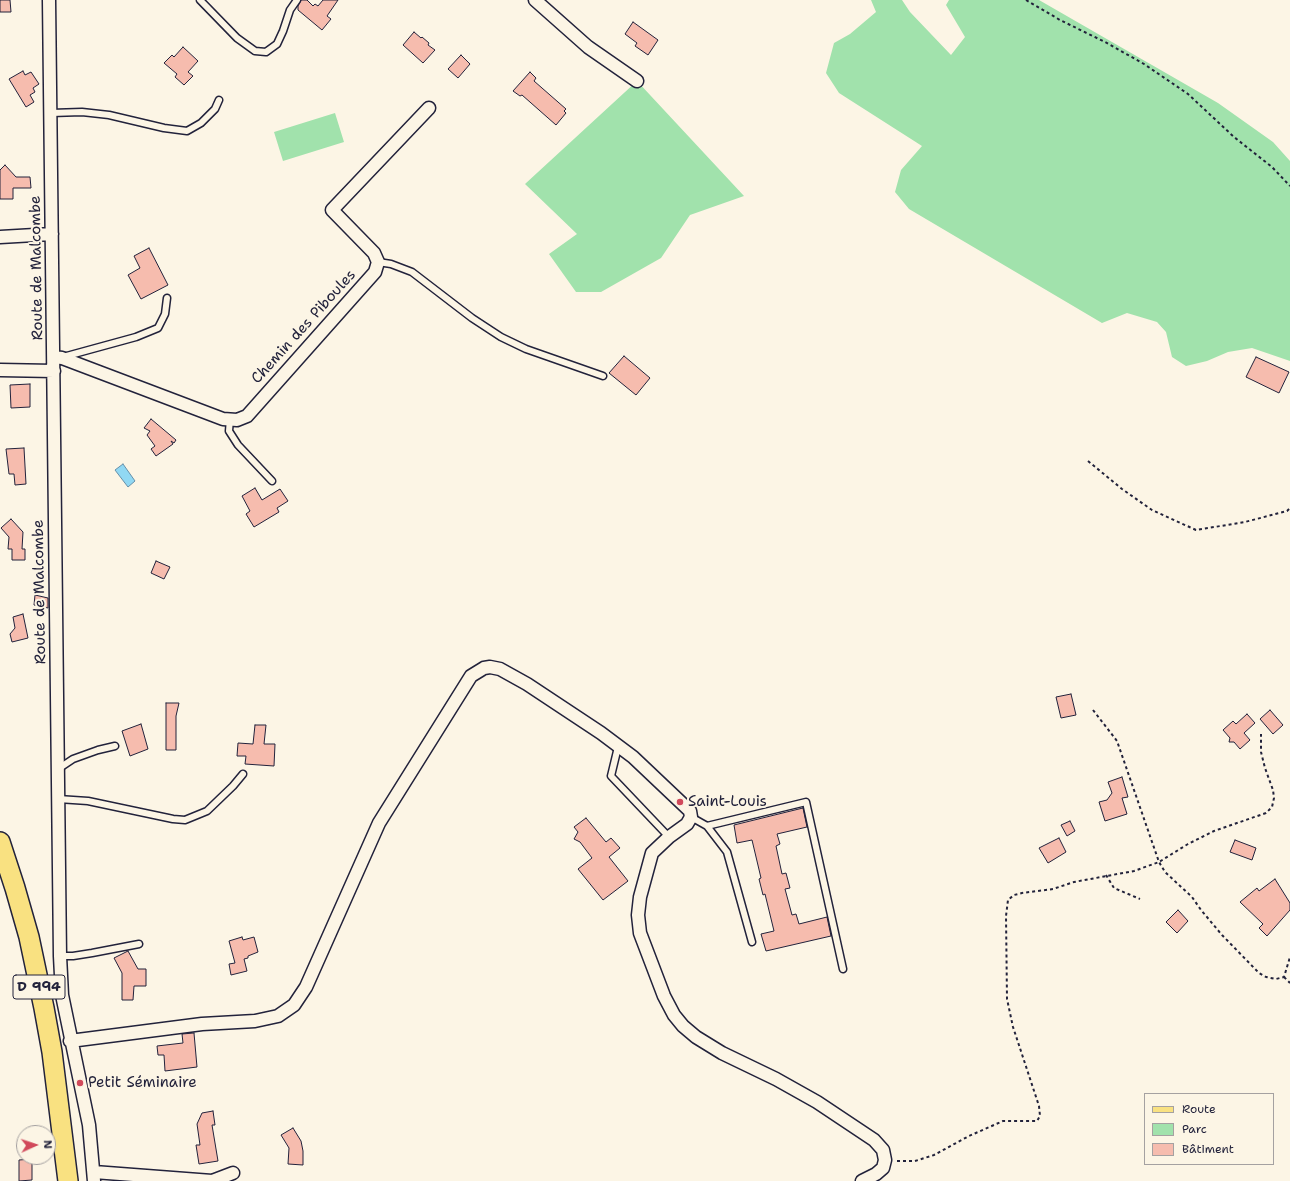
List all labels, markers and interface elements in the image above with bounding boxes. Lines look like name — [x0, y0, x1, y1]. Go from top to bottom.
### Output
street label: Route de Malcombe — [27, 195, 47, 341]
street label: Chemin des Piboules — [248, 266, 360, 388]
street label: Route de Malcombe — [30, 519, 50, 665]
place label: Saint-Louis — [688, 793, 767, 811]
marker: Saint-Louis — [675, 797, 685, 807]
road number: D 994 — [13, 975, 65, 999]
place label: Petit Séminaire — [88, 1074, 197, 1092]
marker: Petit Séminaire — [75, 1078, 85, 1088]
legend — [1144, 1093, 1274, 1165]
text: Route — [1182, 1101, 1216, 1117]
text: Parc — [1182, 1121, 1207, 1137]
north arrow — [16, 1125, 56, 1165]
text: N — [40, 1140, 55, 1149]
text: Bâtiment — [1182, 1141, 1234, 1157]

